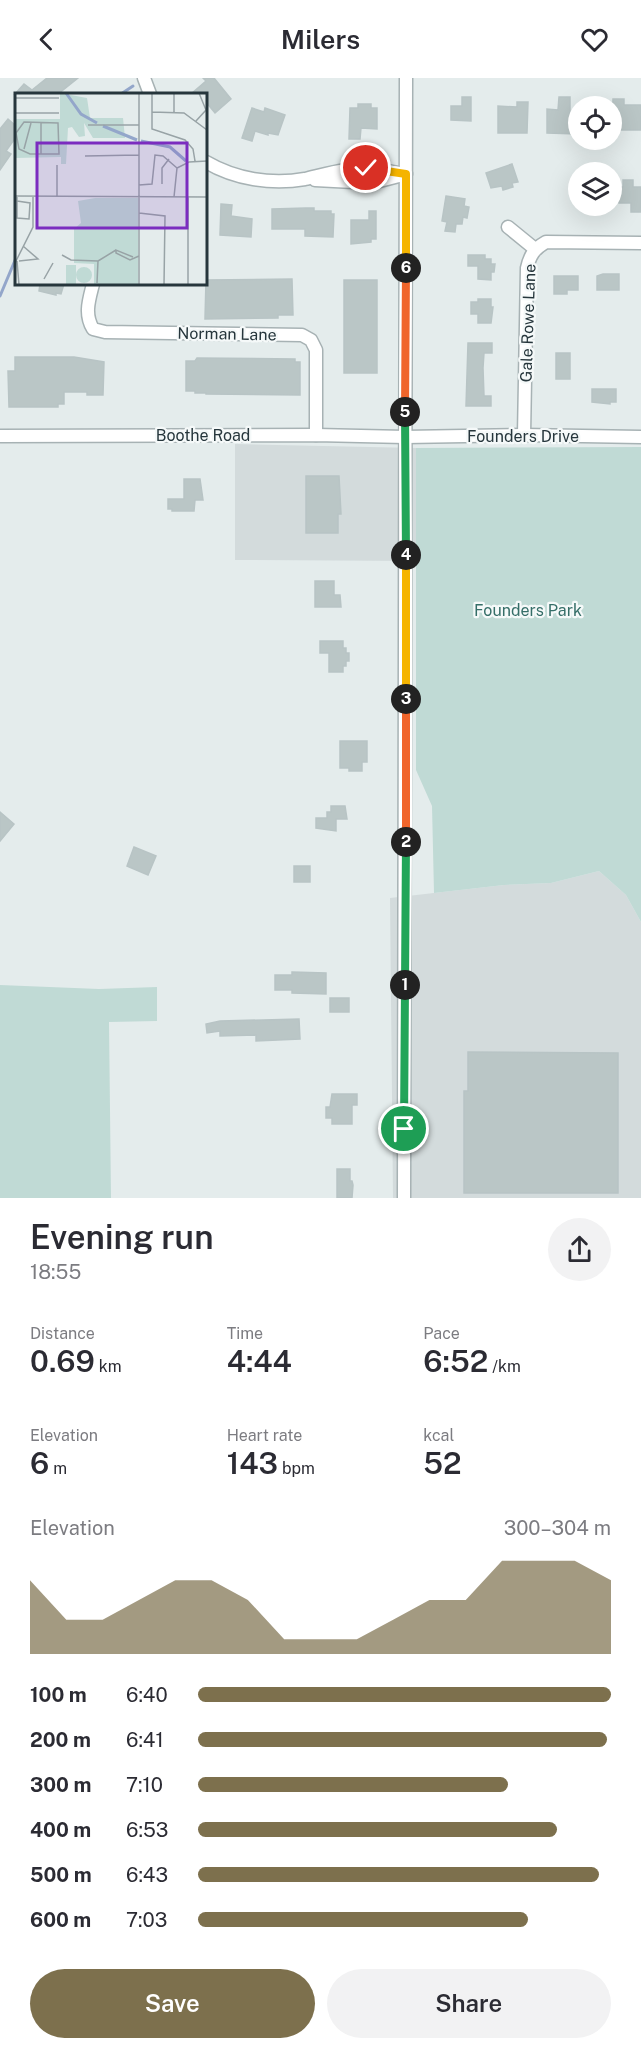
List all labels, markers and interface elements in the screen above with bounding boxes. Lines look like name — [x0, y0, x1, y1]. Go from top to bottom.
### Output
icon: back — [30, 23, 63, 56]
text: Milers — [281, 23, 360, 55]
icon: heart — [578, 23, 611, 56]
inset map — [15, 93, 207, 285]
map controls — [568, 96, 622, 216]
button: locate — [568, 96, 622, 150]
pin — [340, 142, 391, 193]
icon: check — [349, 151, 382, 184]
button: layers — [568, 162, 622, 216]
pin: 6 — [391, 253, 421, 283]
text: 6 — [401, 258, 411, 277]
street label: Gale Rowe Lane — [516, 263, 540, 383]
street label: Norman Lane — [177, 324, 277, 344]
pin: 5 — [390, 397, 420, 427]
text: 5 — [400, 402, 410, 421]
street label: Boothe Road — [156, 426, 250, 445]
street label: Founders Drive — [467, 427, 579, 446]
pin: 4 — [391, 540, 421, 570]
text: 4 — [401, 545, 411, 564]
park label: Founders Park — [474, 601, 582, 620]
pin: 3 — [391, 684, 421, 714]
text: 3 — [401, 689, 411, 708]
pin: 2 — [391, 827, 421, 857]
text: 2 — [401, 832, 411, 851]
pin: 1 — [390, 970, 420, 1000]
text: 1 — [402, 975, 408, 994]
pin — [378, 1103, 429, 1154]
icon: arrive — [387, 1112, 420, 1145]
text: Evening run — [30, 1218, 213, 1256]
button: share — [548, 1218, 611, 1281]
text: 18:55 — [30, 1260, 81, 1284]
text: Distance — [30, 1324, 95, 1343]
text: Time — [227, 1324, 263, 1343]
text: Pace — [423, 1324, 460, 1343]
text: 0.69 — [30, 1343, 95, 1379]
text: 4:44 — [227, 1343, 292, 1379]
text: 6:52 — [423, 1343, 488, 1379]
text: km — [95, 1357, 122, 1376]
text: /km — [488, 1357, 521, 1376]
text: Elevation — [30, 1426, 98, 1445]
text: Heart rate — [227, 1426, 302, 1445]
text: kcal — [423, 1426, 454, 1445]
text: 6 — [30, 1445, 49, 1481]
text: 143 — [227, 1445, 278, 1481]
text: 52 — [423, 1445, 462, 1481]
text: m — [49, 1459, 67, 1478]
text: bpm — [278, 1459, 315, 1478]
text: Elevation — [30, 1516, 115, 1540]
text: 300–304 m — [504, 1516, 611, 1540]
text: 100 m — [30, 1683, 87, 1707]
text: 6:40 — [126, 1683, 168, 1707]
text: 200 m — [30, 1728, 91, 1752]
text: 6:41 — [126, 1728, 164, 1752]
text: 300 m — [30, 1773, 91, 1797]
text: 7:10 — [126, 1773, 163, 1797]
text: 400 m — [30, 1818, 91, 1842]
text: 6:53 — [126, 1818, 168, 1842]
text: 500 m — [30, 1863, 92, 1887]
text: 6:43 — [126, 1863, 168, 1887]
text: 600 m — [30, 1908, 91, 1932]
text: 7:03 — [126, 1908, 167, 1932]
button: Save — [30, 1969, 315, 2038]
button: Share — [327, 1969, 611, 2038]

